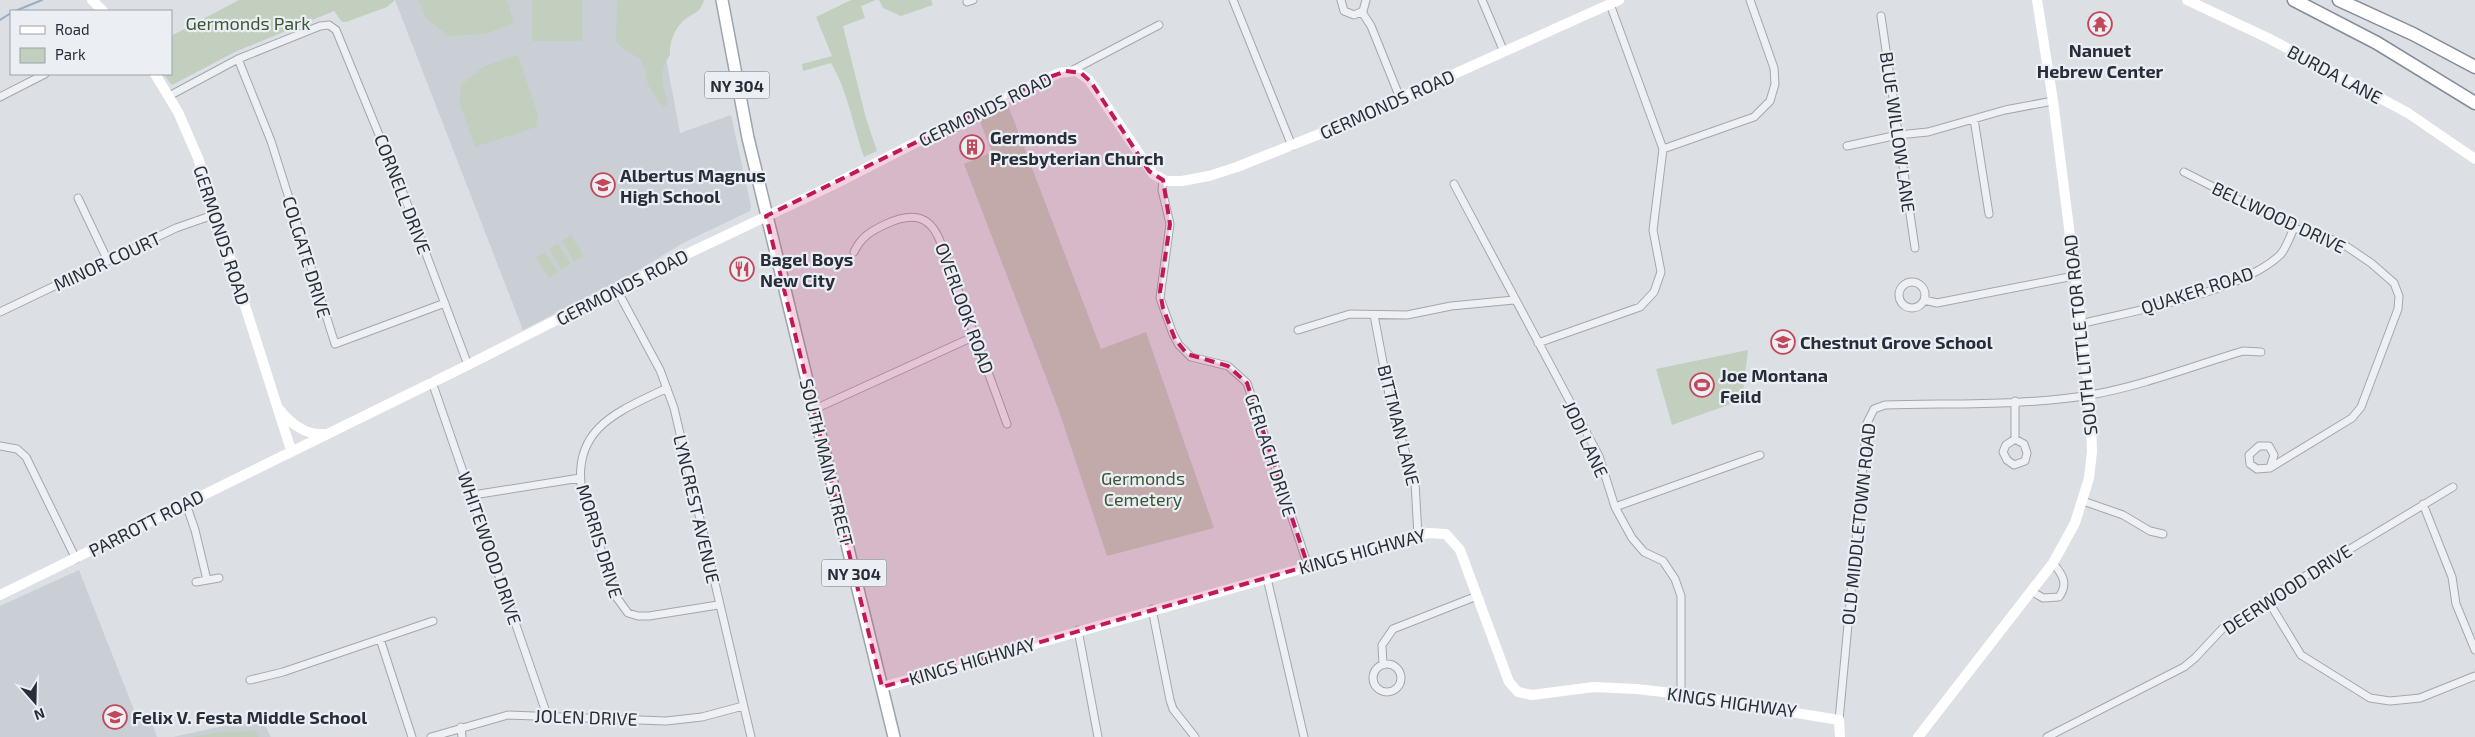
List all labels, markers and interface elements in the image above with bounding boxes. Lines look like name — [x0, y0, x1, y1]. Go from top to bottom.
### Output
legend — [10, 10, 172, 75]
temple icon: Nanuet Hebrew Center — [2087, 11, 2113, 37]
park label: Germonds Park — [186, 12, 310, 34]
text: Road — [55, 20, 90, 38]
place label: Nanuet Hebrew Center — [2037, 39, 2164, 82]
street label: BURDA LANE — [2284, 40, 2386, 108]
text: Park — [55, 45, 86, 63]
street label: BLUE WILLOW LANE — [1876, 50, 1920, 214]
street label: GERMONDS ROAD — [1316, 64, 1458, 144]
street label: GERMONDS ROAD — [915, 67, 1055, 151]
road number: NY 304 — [704, 72, 770, 98]
place label: Germonds Presbyterian Church — [990, 126, 1164, 169]
street label: CORNELL DRIVE — [370, 131, 436, 257]
building icon: Germonds Presbyterian Church — [959, 134, 985, 160]
street label: GERMONDS ROAD — [189, 163, 255, 307]
place label: Albertus Magnus High School — [620, 164, 766, 207]
school or university icon: Albertus Magnus High School — [590, 172, 616, 198]
street label: BELLWOOD DRIVE — [2209, 176, 2349, 258]
street label: COLGATE DRIVE — [278, 194, 336, 320]
street label: MINOR COURT — [50, 226, 165, 295]
street label: SOUTH LITTLE TOR ROAD — [2059, 233, 2101, 437]
street label: OVERLOOK ROAD — [931, 239, 999, 377]
street label: GERMONDS ROAD — [552, 244, 692, 330]
place label: Bagel Boys New City — [760, 248, 853, 291]
restaurant icon: Bagel Boys New City — [729, 256, 755, 282]
street label: QUAKER ROAD — [2138, 261, 2256, 319]
school or university icon: Chestnut Grove School — [1770, 329, 1796, 355]
place label: Chestnut Grove School — [1800, 331, 1993, 353]
street label: BITTMAN LANE — [1373, 362, 1425, 488]
place label: Joe Montana Feild — [1720, 364, 1828, 407]
sports icon: Joe Montana Feild — [1689, 372, 1715, 398]
street label: SOUTH MAIN STREET — [796, 376, 859, 548]
street label: GERLACH DRIVE — [1241, 391, 1301, 519]
street label: JODI LANE — [1559, 397, 1613, 481]
street label: OLD MIDDLETOWN ROAD — [1836, 422, 1880, 626]
street label: LYNCREST AVENUE — [669, 432, 725, 586]
park label: Germonds Cemetery — [1101, 467, 1185, 510]
street label: WHITEWOOD DRIVE — [454, 469, 526, 627]
street label: MORRIS DRIVE — [572, 481, 628, 601]
street label: PARROTT ROAD — [85, 485, 207, 561]
street label: KINGS HIGHWAY — [1296, 523, 1429, 579]
street label: DEERWOOD DRIVE — [2218, 539, 2356, 639]
road number: NY 304 — [822, 560, 886, 586]
street label: KINGS HIGHWAY — [906, 632, 1039, 690]
north arrow — [10, 677, 60, 727]
street label: KINGS HIGHWAY — [1666, 682, 1799, 722]
school or university icon: Felix V. Festa Middle School — [102, 704, 128, 730]
street label: JOLEN DRIVE — [534, 704, 638, 730]
text: N — [32, 705, 47, 724]
place label: Felix V. Festa Middle School — [132, 706, 367, 728]

